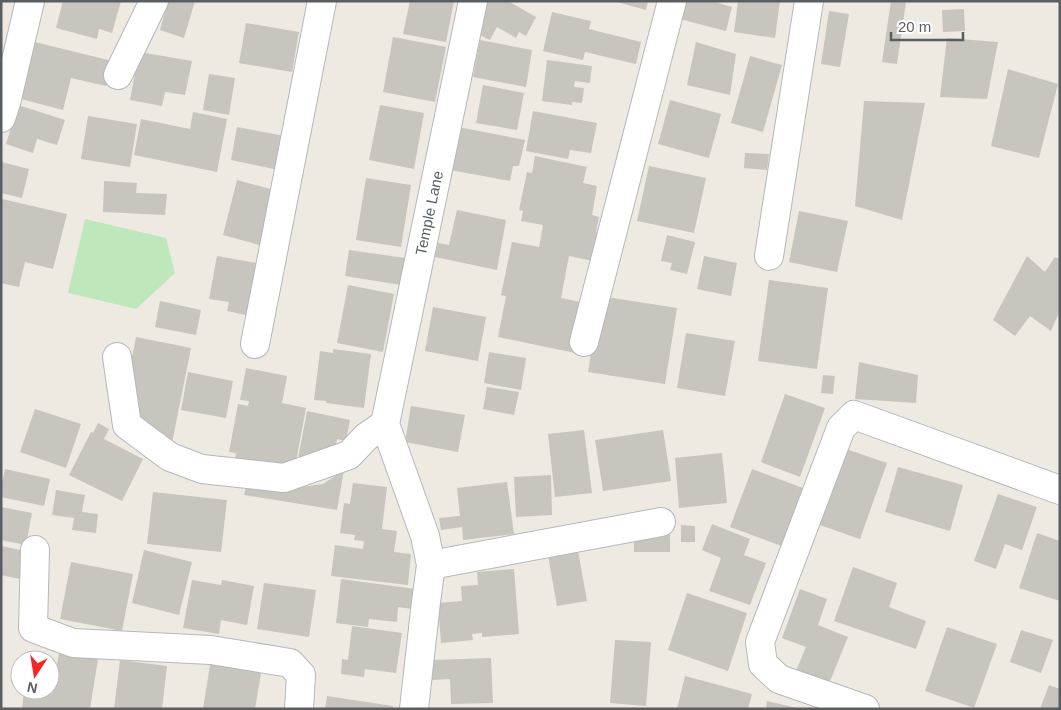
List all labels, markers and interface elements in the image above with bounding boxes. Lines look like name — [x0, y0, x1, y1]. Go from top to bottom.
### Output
scale bar — [891, 10, 964, 42]
text: 20 m — [898, 18, 931, 35]
street label: Temple Lane — [412, 169, 446, 257]
north arrow — [10, 650, 60, 700]
text: N — [26, 679, 39, 697]

